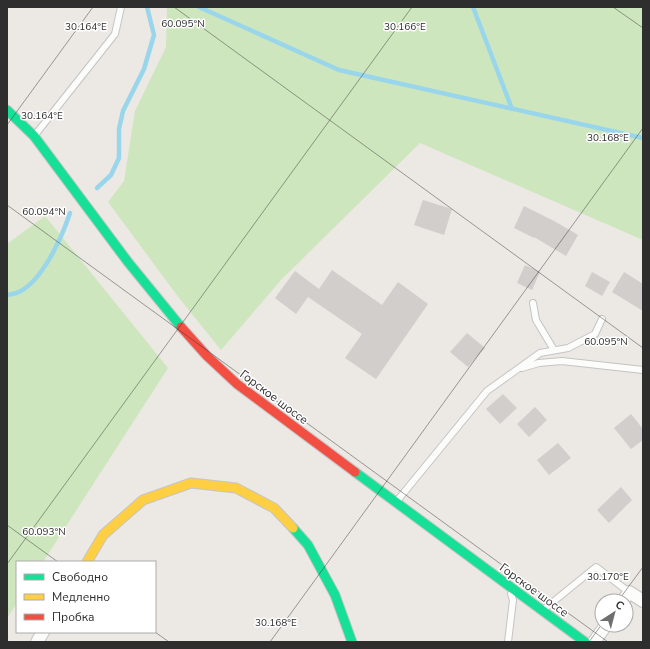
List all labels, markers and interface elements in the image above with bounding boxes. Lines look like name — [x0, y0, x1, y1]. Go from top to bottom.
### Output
text: 60.095°N — [161, 17, 205, 31]
text: 30.164°E — [65, 20, 107, 34]
text: 30.166°E — [384, 20, 426, 34]
text: 30.164°E — [21, 109, 63, 123]
text: 30.168°E — [587, 131, 629, 145]
text: 60.094°N — [22, 205, 66, 219]
text: 60.095°N — [584, 335, 628, 349]
street label: Горское шоссе — [237, 366, 311, 428]
text: 60.093°N — [22, 525, 66, 539]
street label: Горское шоссе — [496, 560, 572, 620]
legend — [16, 561, 156, 633]
text: Свободно — [52, 569, 108, 585]
text: 30.170°E — [587, 570, 629, 584]
text: Медленно — [52, 589, 110, 605]
north arrow — [594, 593, 634, 633]
text: С — [612, 597, 627, 614]
text: Пробка — [52, 609, 95, 625]
text: 30.168°E — [255, 616, 297, 630]

